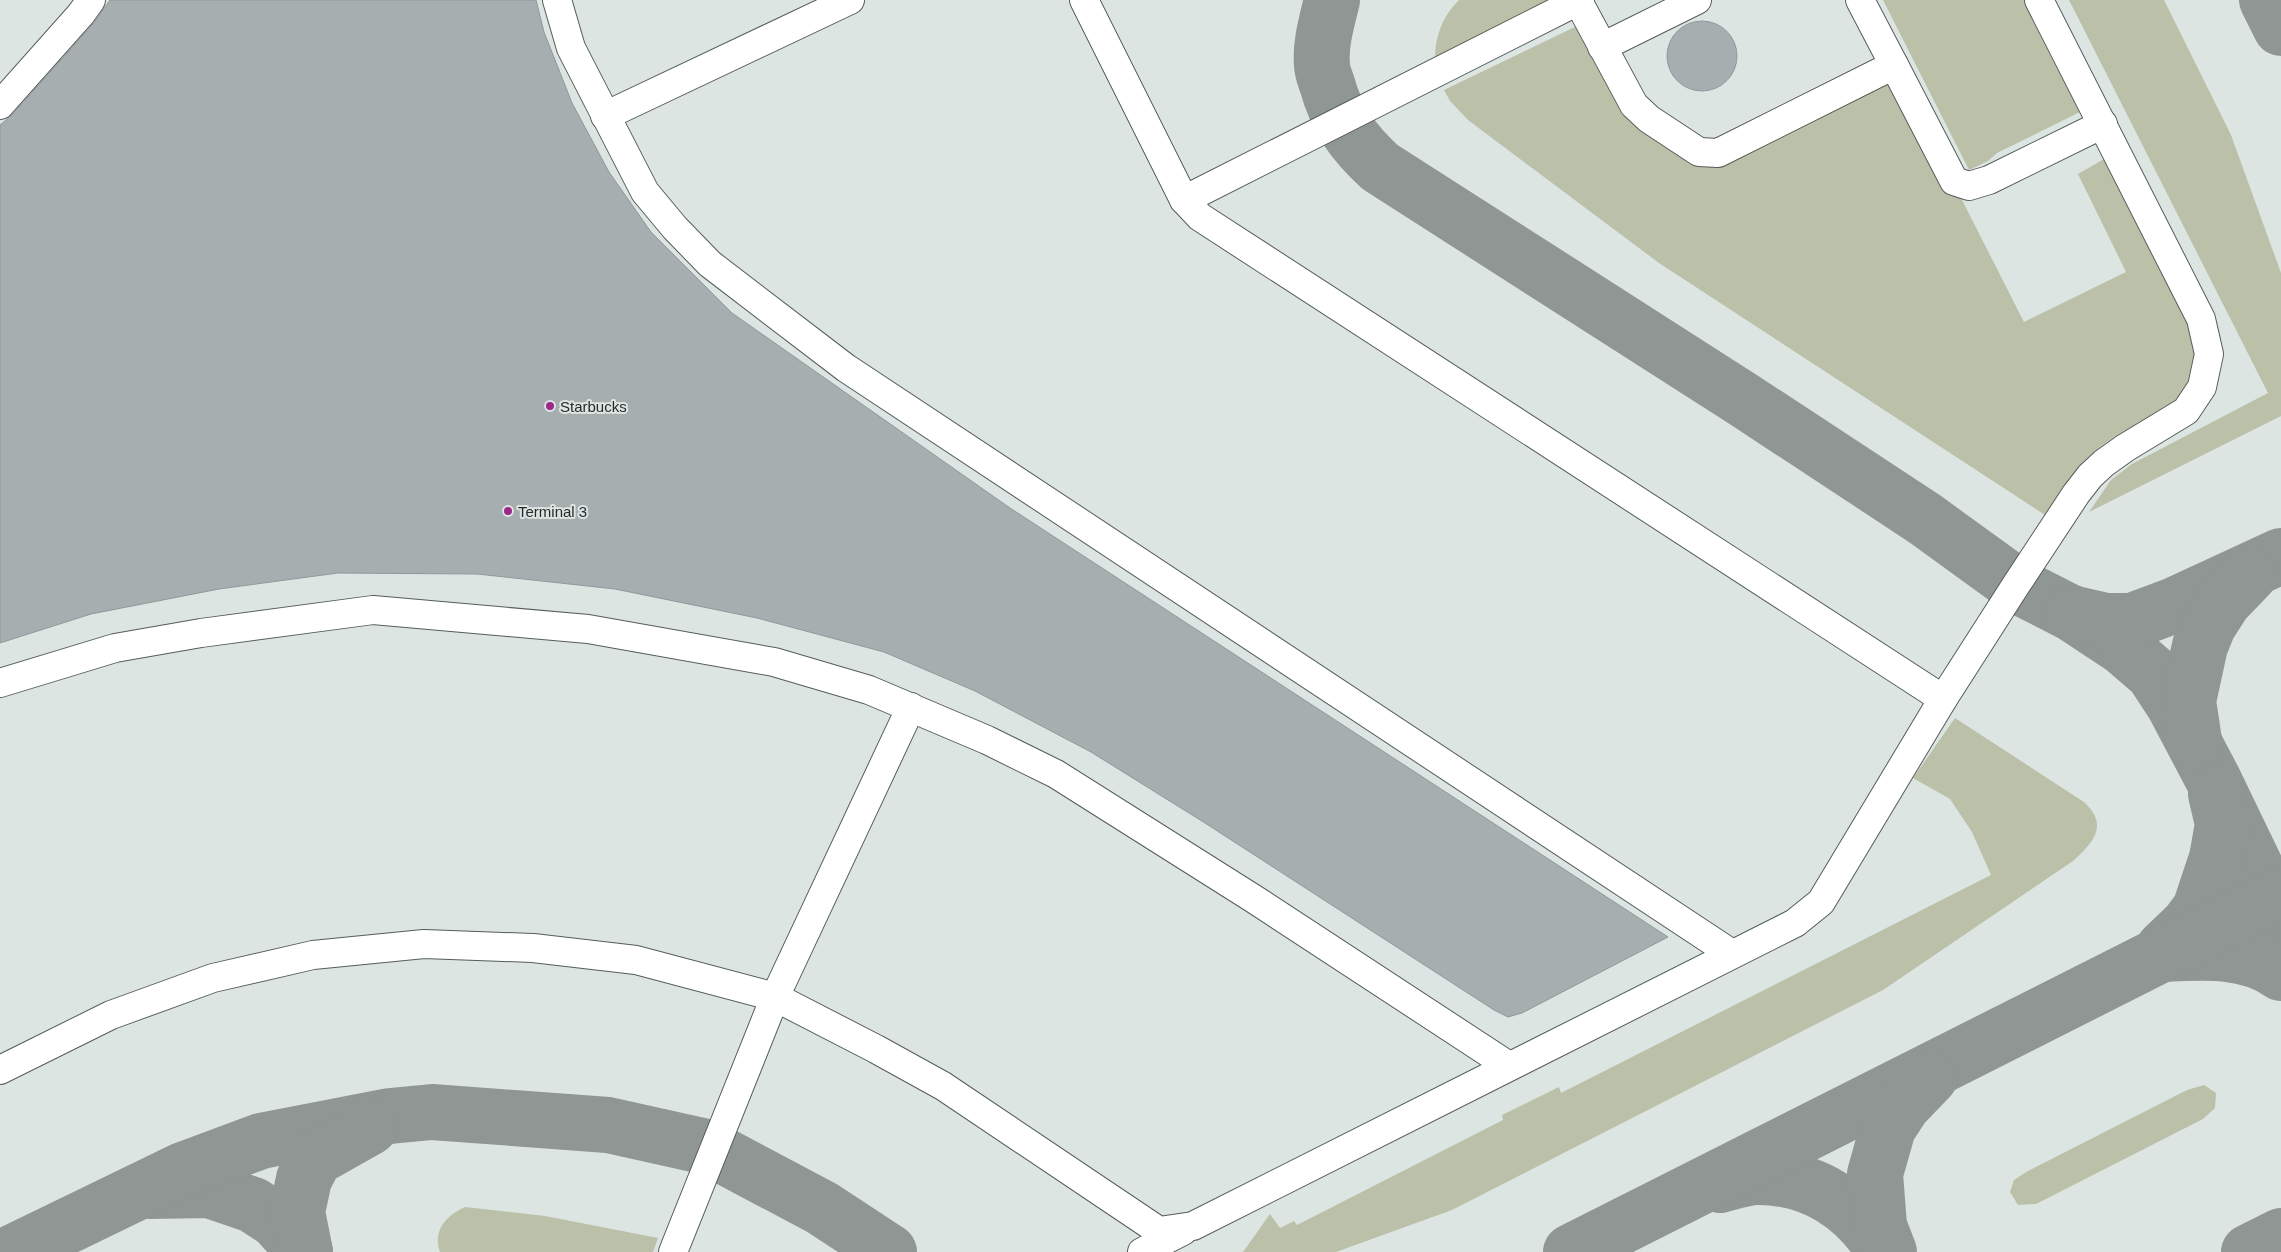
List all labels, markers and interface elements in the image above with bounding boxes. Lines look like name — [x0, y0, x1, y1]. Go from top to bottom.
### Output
place label: Starbucks — [560, 398, 627, 415]
marker: Starbucks — [544, 400, 556, 412]
place label: Terminal 3 — [518, 503, 587, 520]
marker: Terminal 3 — [502, 505, 514, 517]

